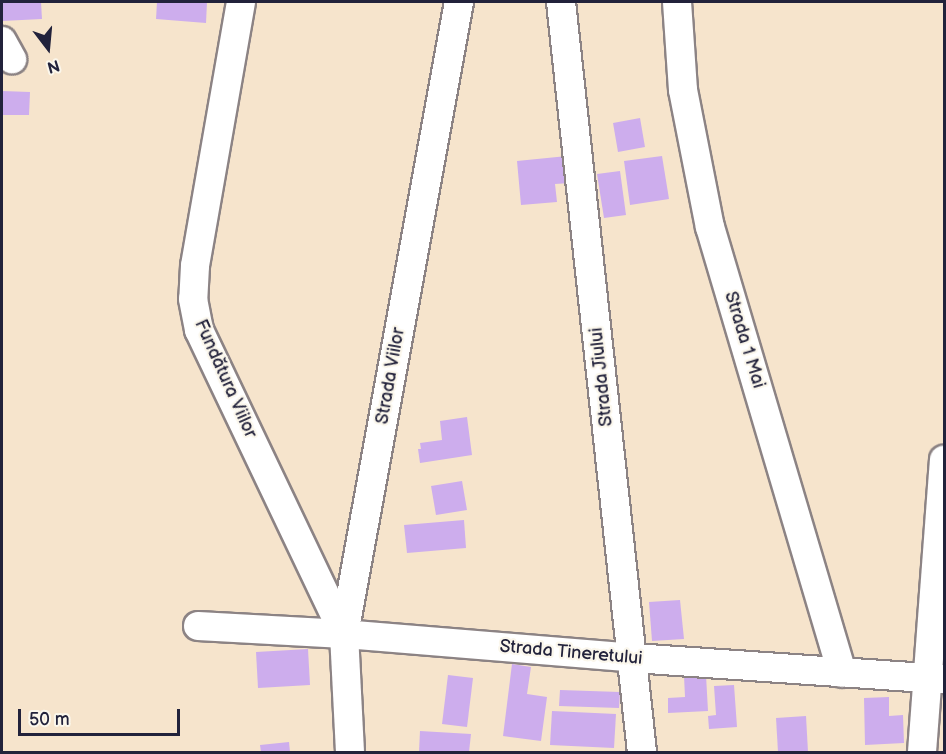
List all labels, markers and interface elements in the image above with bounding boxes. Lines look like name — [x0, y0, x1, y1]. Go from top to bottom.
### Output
north arrow — [18, 18, 78, 78]
text: N — [45, 55, 62, 77]
street label: Strada 1 Mai — [719, 289, 769, 391]
street label: Fundătura Viilor — [189, 316, 261, 442]
street label: Strada Viilor — [372, 326, 410, 426]
street label: Strada Jiului — [586, 326, 618, 428]
street label: Strada Tineretului — [498, 636, 644, 670]
scale bar — [21, 697, 183, 735]
text: 50 m — [29, 709, 70, 730]

